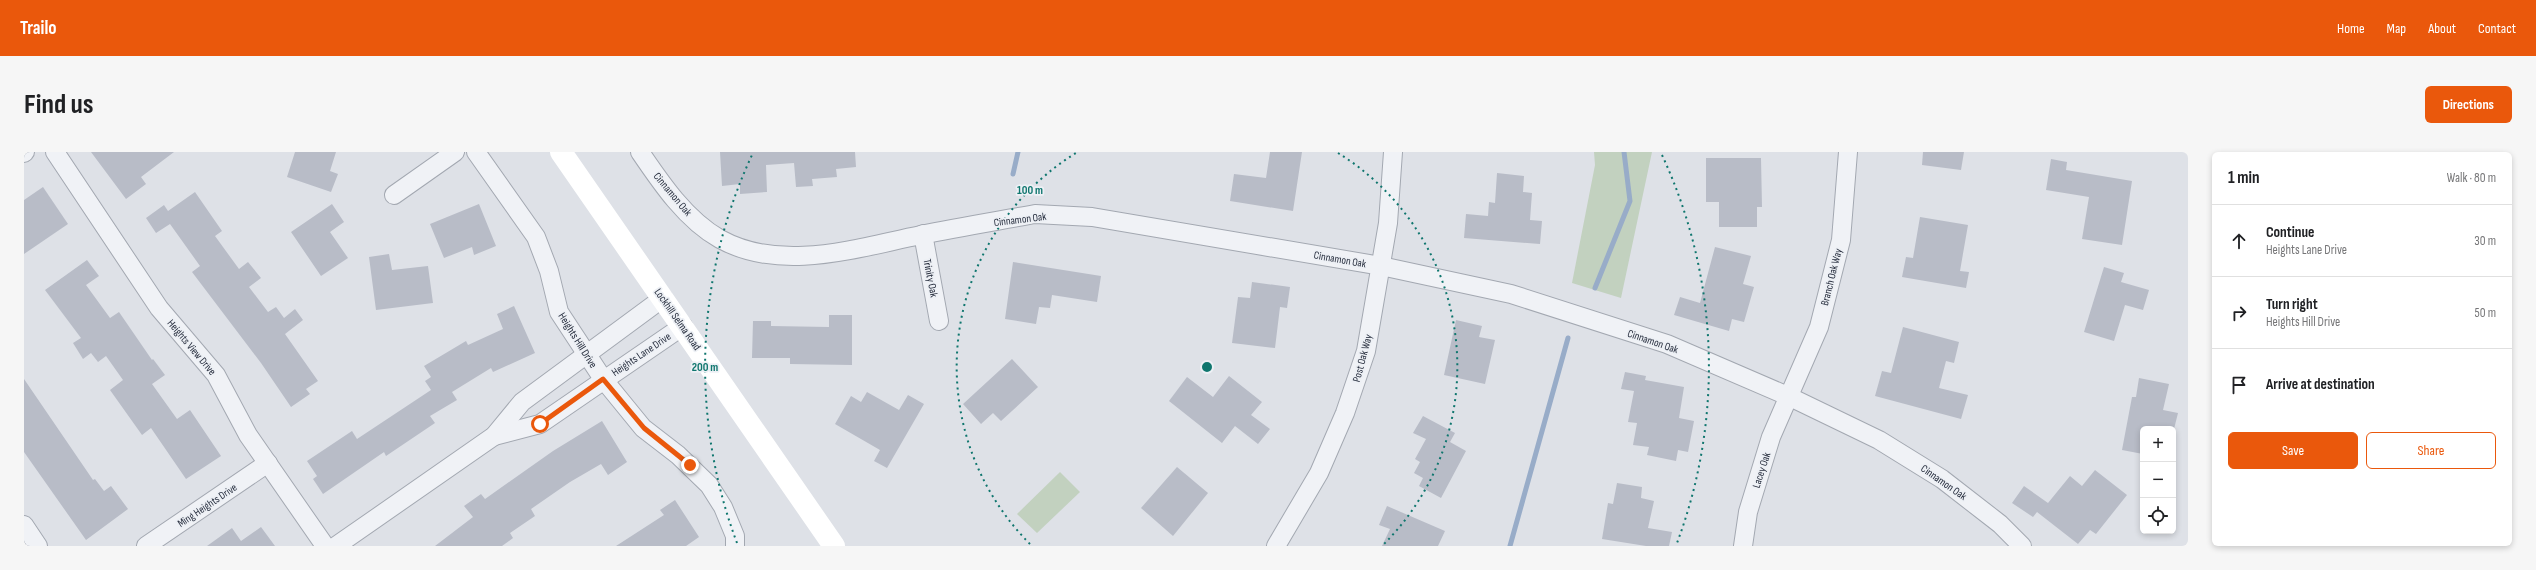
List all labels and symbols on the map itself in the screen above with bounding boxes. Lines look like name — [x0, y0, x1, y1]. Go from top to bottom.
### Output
street label: Cinnamon Oak — [651, 170, 695, 219]
text: 100 m — [1017, 183, 1043, 198]
street label: Cinnamon Oak — [993, 210, 1048, 229]
street label: Branch Oak Way — [1818, 246, 1845, 307]
street label: Cinnamon Oak — [1313, 248, 1368, 271]
street label: Trinity Oak — [920, 258, 941, 299]
street label: Lockhill Selma Road — [652, 286, 704, 353]
street label: Heights Hill Drive — [555, 310, 600, 370]
street label: Heights View Drive — [165, 317, 219, 378]
street label: Cinnamon Oak — [1626, 327, 1681, 356]
street label: Heights Lane Drive — [609, 330, 673, 379]
street label: Post Oak Way — [1350, 332, 1375, 383]
text: 200 m — [692, 360, 718, 375]
centre of rings — [1200, 360, 1214, 374]
route start — [531, 415, 549, 433]
street label: Lacey Oak — [1750, 450, 1774, 490]
route end — [681, 456, 699, 474]
street label: Cinnamon Oak — [1918, 462, 1970, 503]
street label: Ming Heights Drive — [175, 481, 239, 530]

